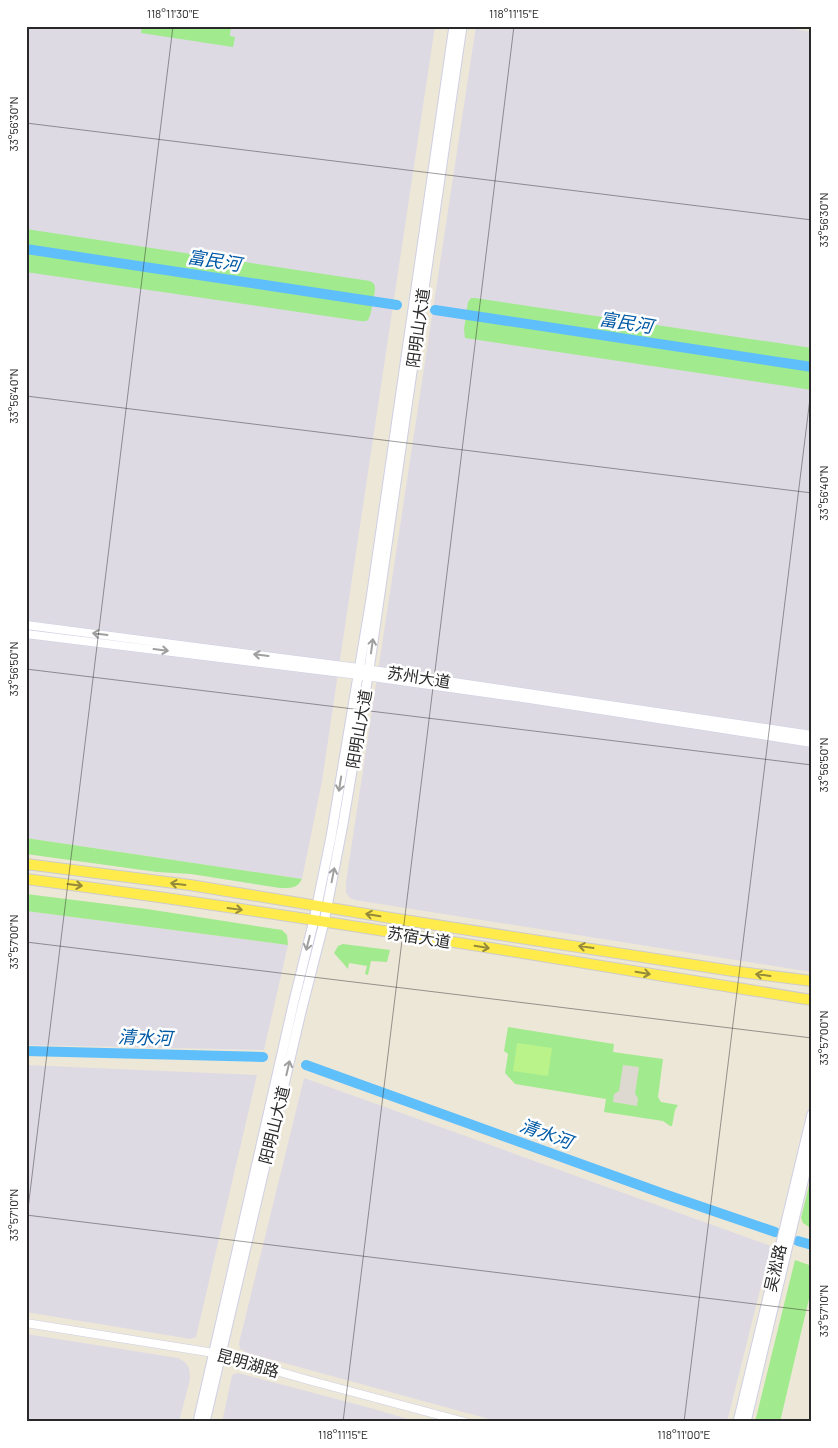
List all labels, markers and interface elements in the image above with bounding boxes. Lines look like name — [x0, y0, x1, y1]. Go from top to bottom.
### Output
text: 118°11'30"E — [147, 6, 199, 20]
text: 118°11'15"E — [489, 6, 539, 20]
text: 33°56'30"N — [6, 96, 20, 152]
text: 33°56'30"N — [816, 192, 830, 248]
water label: 富民河 — [186, 245, 246, 276]
street label: 阳明山大道 — [403, 287, 432, 369]
water label: 富民河 — [598, 307, 658, 338]
text: 33°56'40"N — [6, 368, 20, 424]
text: 33°56'40"N — [816, 465, 830, 521]
one-way arrow — [92, 629, 108, 639]
one-way arrow — [367, 639, 377, 655]
text: 33°56'50"N — [6, 641, 20, 697]
one-way arrow — [153, 645, 169, 655]
one-way arrow — [254, 650, 270, 660]
street label: 苏州大道 — [386, 662, 452, 691]
street label: 阳明山大道 — [342, 688, 375, 770]
text: 33°56'50"N — [816, 737, 830, 793]
one-way arrow — [334, 776, 344, 792]
one-way arrow — [329, 868, 338, 884]
one-way arrow — [170, 878, 186, 888]
one-way arrow — [66, 880, 82, 890]
one-way arrow — [227, 904, 243, 914]
one-way arrow — [365, 910, 381, 920]
text: 33°57'00"N — [6, 914, 20, 970]
street label: 苏宿大道 — [386, 922, 452, 951]
one-way arrow — [303, 935, 312, 951]
one-way arrow — [578, 942, 594, 952]
one-way arrow — [474, 943, 490, 953]
one-way arrow — [634, 968, 650, 978]
one-way arrow — [756, 970, 772, 980]
text: 33°57'00"N — [816, 1010, 830, 1066]
water label: 清水河 — [118, 1025, 175, 1049]
one-way arrow — [284, 1060, 293, 1076]
street label: 阳明山大道 — [255, 1084, 292, 1166]
water label: 清水河 — [517, 1113, 578, 1154]
text: 33°57'10"N — [6, 1189, 20, 1241]
street label: 吴淞路 — [760, 1242, 789, 1293]
text: 33°57'10"N — [816, 1285, 830, 1337]
street label: 昆明湖路 — [215, 1345, 282, 1380]
text: 118°11'15"E — [318, 1427, 368, 1441]
text: 118°11'00"E — [657, 1427, 711, 1441]

